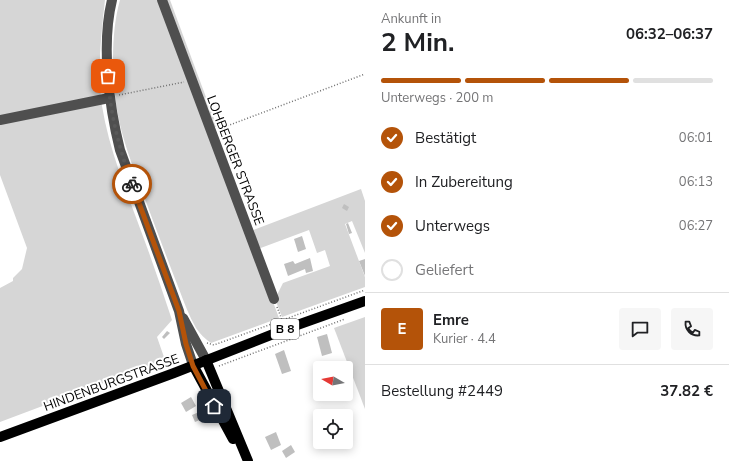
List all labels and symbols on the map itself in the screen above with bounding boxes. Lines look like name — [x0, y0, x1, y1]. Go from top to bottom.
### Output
pin — [91, 59, 125, 93]
street label: LOHBERGER STRASSE — [202, 93, 268, 228]
courier — [112, 164, 152, 204]
road number: B 8 — [271, 319, 299, 339]
street label: HINDENBURGSTRASSE — [41, 350, 182, 416]
north arrow — [313, 361, 353, 401]
pin — [197, 389, 231, 423]

